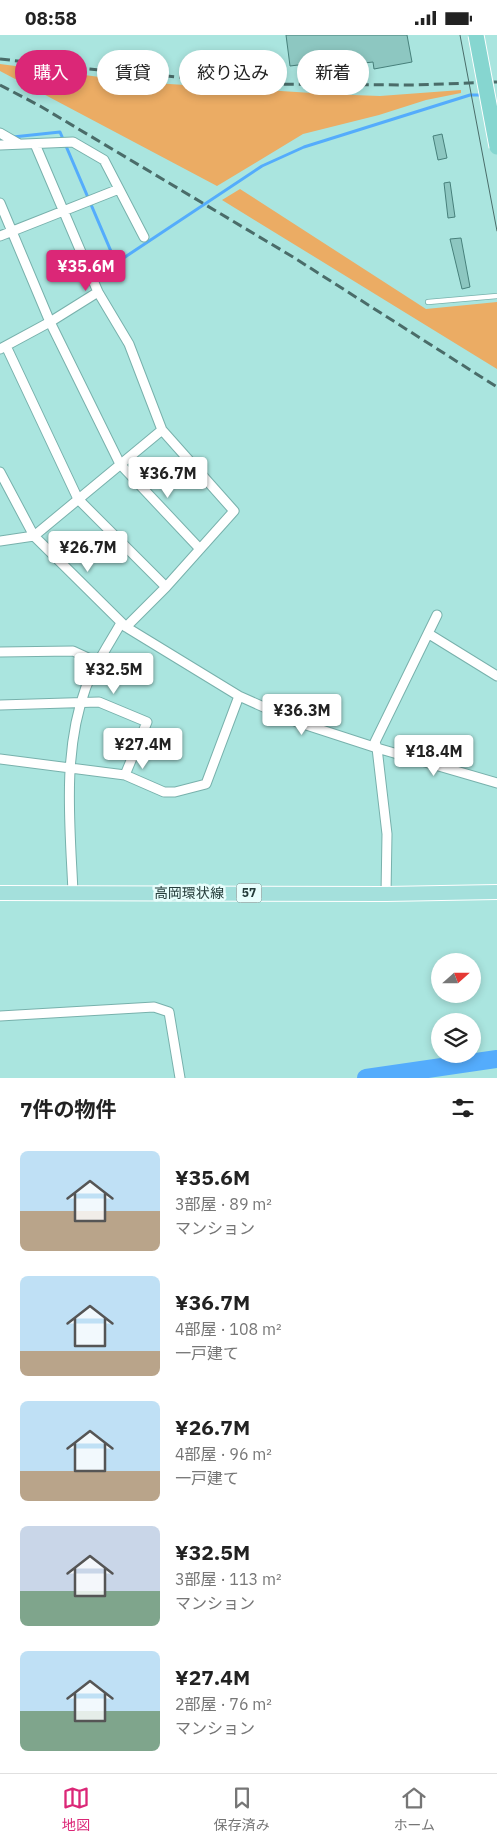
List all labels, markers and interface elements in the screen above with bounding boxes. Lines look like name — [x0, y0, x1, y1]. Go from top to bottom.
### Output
text: 08:58 — [25, 6, 77, 30]
chip: 購入 — [15, 50, 87, 95]
chip: 賃貸 — [97, 50, 169, 95]
chip: 絞り込み — [179, 50, 287, 95]
chip: 新着 — [297, 50, 369, 95]
pin: ¥35.6M — [45, 249, 127, 292]
text: ¥35.6M — [57, 256, 115, 276]
pin: ¥36.7M — [127, 457, 209, 499]
text: ¥36.7M — [139, 463, 197, 483]
pin: ¥26.7M — [47, 531, 129, 573]
text: ¥26.7M — [59, 537, 117, 557]
pin: ¥32.5M — [73, 653, 155, 695]
text: ¥32.5M — [85, 659, 143, 679]
pin: ¥36.3M — [261, 693, 343, 736]
text: ¥36.3M — [273, 700, 331, 720]
pin: ¥27.4M — [102, 727, 184, 770]
text: ¥27.4M — [114, 734, 172, 754]
pin: ¥18.4M — [393, 735, 475, 777]
text: ¥18.4M — [405, 741, 463, 761]
road number: 57 — [236, 883, 262, 903]
street label: 高岡環状線 — [154, 884, 224, 902]
north arrow — [431, 953, 481, 1003]
map controls — [431, 953, 481, 1063]
button: layers — [431, 1013, 481, 1063]
icon: filters — [449, 1094, 477, 1122]
text: 7件の物件 — [20, 1095, 117, 1123]
text: ¥35.6M — [175, 1163, 250, 1191]
icon: home — [60, 1171, 120, 1231]
text: 3部屋 · 89 m² — [175, 1194, 272, 1214]
text: マンション — [175, 1218, 255, 1238]
text: ¥36.7M — [175, 1288, 250, 1316]
icon: home — [60, 1296, 120, 1356]
text: 4部屋 · 108 m² — [175, 1319, 281, 1339]
text: 一戸建て — [175, 1343, 239, 1363]
text: ¥26.7M — [175, 1413, 250, 1441]
icon: home — [60, 1421, 120, 1481]
text: 4部屋 · 96 m² — [175, 1444, 272, 1464]
text: 一戸建て — [175, 1468, 239, 1488]
text: ¥32.5M — [175, 1538, 250, 1566]
icon: home — [60, 1546, 120, 1606]
text: 3部屋 · 113 m² — [175, 1569, 281, 1589]
text: マンション — [175, 1593, 255, 1613]
text: ¥27.4M — [175, 1663, 250, 1691]
icon: home — [60, 1671, 120, 1731]
text: 2部屋 · 76 m² — [175, 1694, 272, 1714]
text: マンション — [175, 1718, 255, 1738]
tab: 地図 — [62, 1784, 90, 1834]
tab: 保存済み — [214, 1784, 270, 1834]
tab: ホーム — [393, 1784, 435, 1834]

